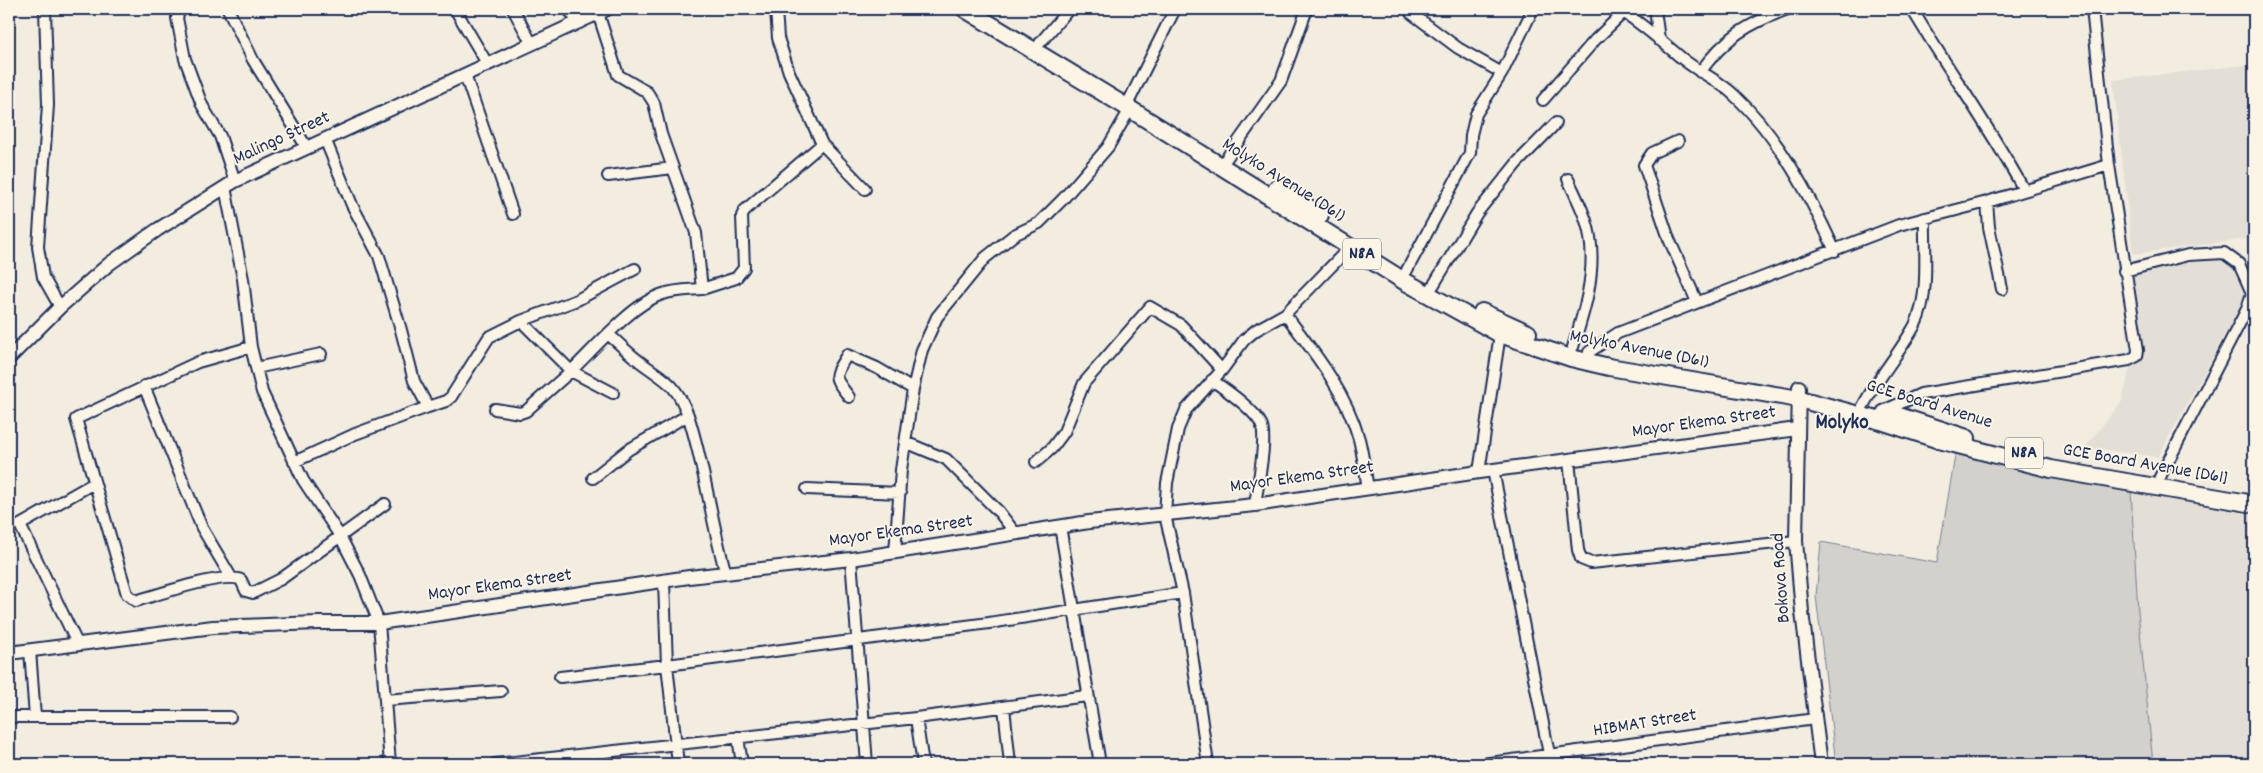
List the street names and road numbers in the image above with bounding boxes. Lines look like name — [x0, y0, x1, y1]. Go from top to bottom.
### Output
street label: Malingo Street — [229, 105, 335, 173]
street label: Molyko Avenue (D61) — [1216, 132, 1350, 230]
road number: N8A — [1343, 238, 1381, 270]
street label: Molyko Avenue (D61) — [1567, 323, 1711, 377]
street label: GCE Board Avenue — [1863, 373, 1995, 437]
street label: Mayor Ekema Street — [1630, 400, 1778, 446]
street label: GCE Board Avenue [D61] — [2060, 437, 2230, 493]
road number: N8A — [2005, 438, 2043, 468]
street label: Mayor Ekema Street — [1228, 455, 1376, 501]
street label: Mayor Ekema Street — [827, 509, 975, 555]
street label: Bokova Road — [1765, 532, 1799, 624]
street label: Mayor Ekema Street — [426, 563, 574, 609]
street label: HIBMAT Street — [1591, 703, 1699, 745]

